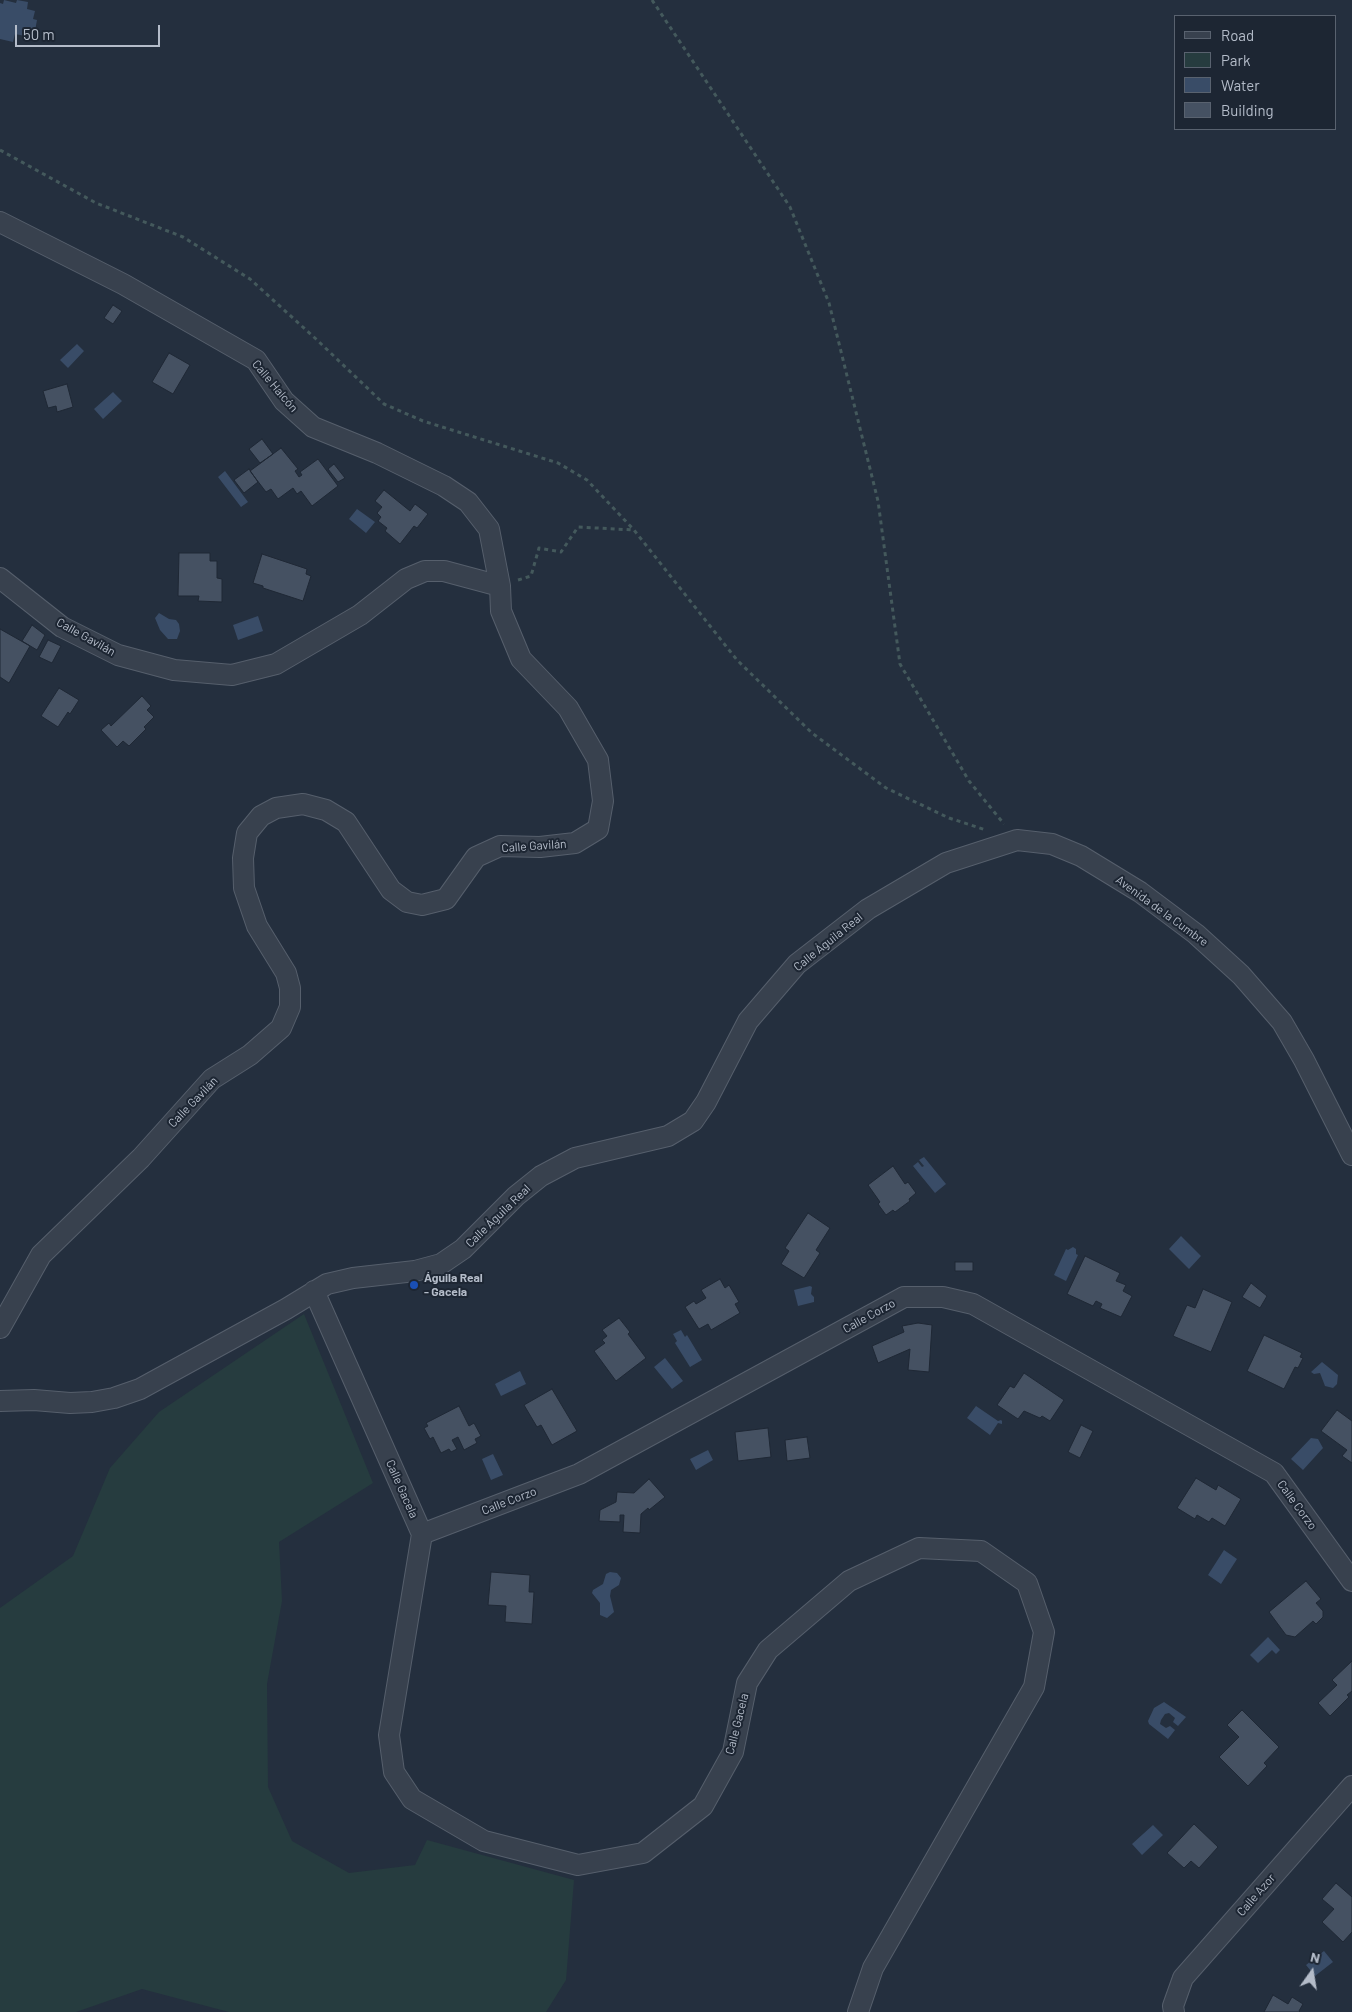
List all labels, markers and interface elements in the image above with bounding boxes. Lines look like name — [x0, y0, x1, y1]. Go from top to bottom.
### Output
scale bar — [18, 15, 162, 47]
legend — [1174, 15, 1337, 130]
text: 50 m — [23, 25, 55, 43]
text: Road — [1221, 26, 1254, 44]
text: Park — [1221, 51, 1250, 69]
text: Water — [1221, 76, 1260, 94]
text: Building — [1221, 101, 1274, 119]
street label: Calle Halcón — [249, 357, 301, 415]
street label: Calle Gavilán — [54, 615, 118, 659]
street label: Calle Gavilán — [501, 837, 567, 855]
street label: Avenida de la Cumbre — [1113, 873, 1211, 949]
street label: Calle Águila Real — [791, 910, 865, 974]
street label: Calle Gavilán — [165, 1074, 221, 1130]
street label: Calle Águila Real — [463, 1181, 533, 1251]
place label: Águila Real - Gacela — [424, 1271, 483, 1299]
marker: Águila Real - Gacela — [408, 1279, 420, 1291]
street label: Calle Corzo — [840, 1296, 898, 1336]
street label: Calle Gacela — [383, 1458, 421, 1520]
street label: Calle Corzo — [1274, 1477, 1320, 1533]
street label: Calle Corzo — [479, 1484, 539, 1518]
street label: Calle Gacela — [722, 1692, 752, 1756]
street label: Calle Azor — [1234, 1871, 1278, 1919]
north arrow — [1287, 1947, 1337, 1997]
text: N — [1309, 1948, 1322, 1966]

